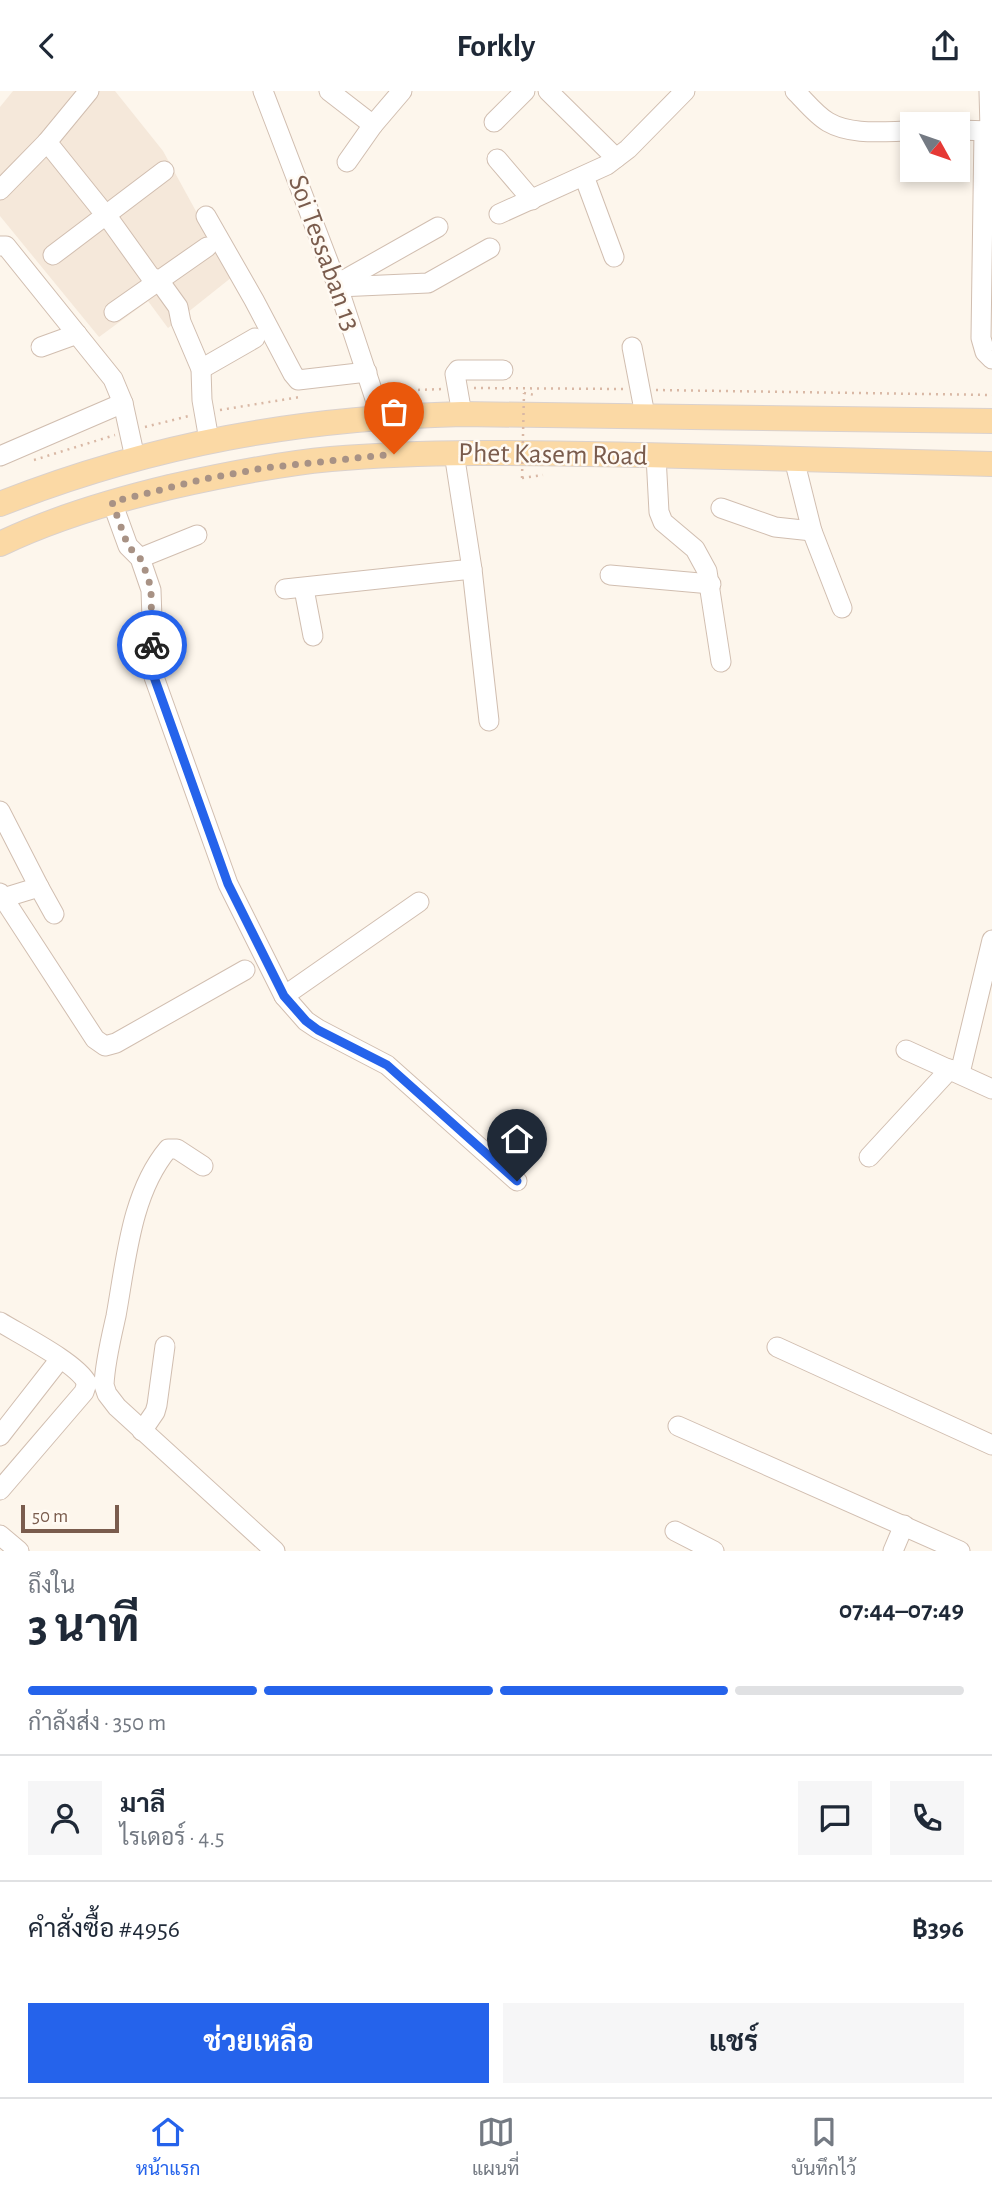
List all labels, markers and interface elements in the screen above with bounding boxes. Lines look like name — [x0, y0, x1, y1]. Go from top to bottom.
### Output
icon: back — [28, 27, 66, 65]
icon: share — [926, 27, 964, 65]
text: Forkly — [457, 30, 535, 62]
north arrow — [900, 112, 970, 182]
map controls — [900, 112, 970, 182]
street label: Soi Tessaban 13 — [283, 171, 365, 335]
pin — [364, 382, 424, 454]
icon: bag — [375, 393, 413, 431]
street label: Phet Kasem Road — [458, 439, 648, 471]
courier — [117, 610, 187, 680]
icon: bike — [133, 626, 171, 664]
pin — [487, 1109, 547, 1181]
icon: home — [498, 1120, 536, 1158]
scale bar — [21, 1502, 119, 1534]
text: 50 m — [32, 1507, 68, 1526]
text: ถึงใน — [28, 1575, 75, 1598]
text: 07:44–07:49 — [839, 1597, 964, 1623]
text: 3 นาที — [28, 1604, 139, 1650]
text: กำลังส่ง · 350 m — [28, 1712, 166, 1735]
button: person — [28, 1781, 102, 1855]
button: chat — [798, 1781, 872, 1855]
button: phone — [890, 1781, 964, 1855]
text: มาลี — [120, 1791, 165, 1817]
text: ไรเดอร์ · 4.5 — [120, 1827, 224, 1850]
text: คำสั่งซื้อ #4956 — [28, 1916, 180, 1942]
text: ฿396 — [912, 1916, 964, 1942]
button: ช่วยเหลือ — [28, 2003, 489, 2083]
button: แชร์ — [503, 2003, 964, 2083]
tab: หน้าแรก — [136, 2113, 200, 2181]
tab: แผนที่ — [472, 2113, 520, 2181]
tab: บันทึกไว้ — [791, 2113, 856, 2181]

